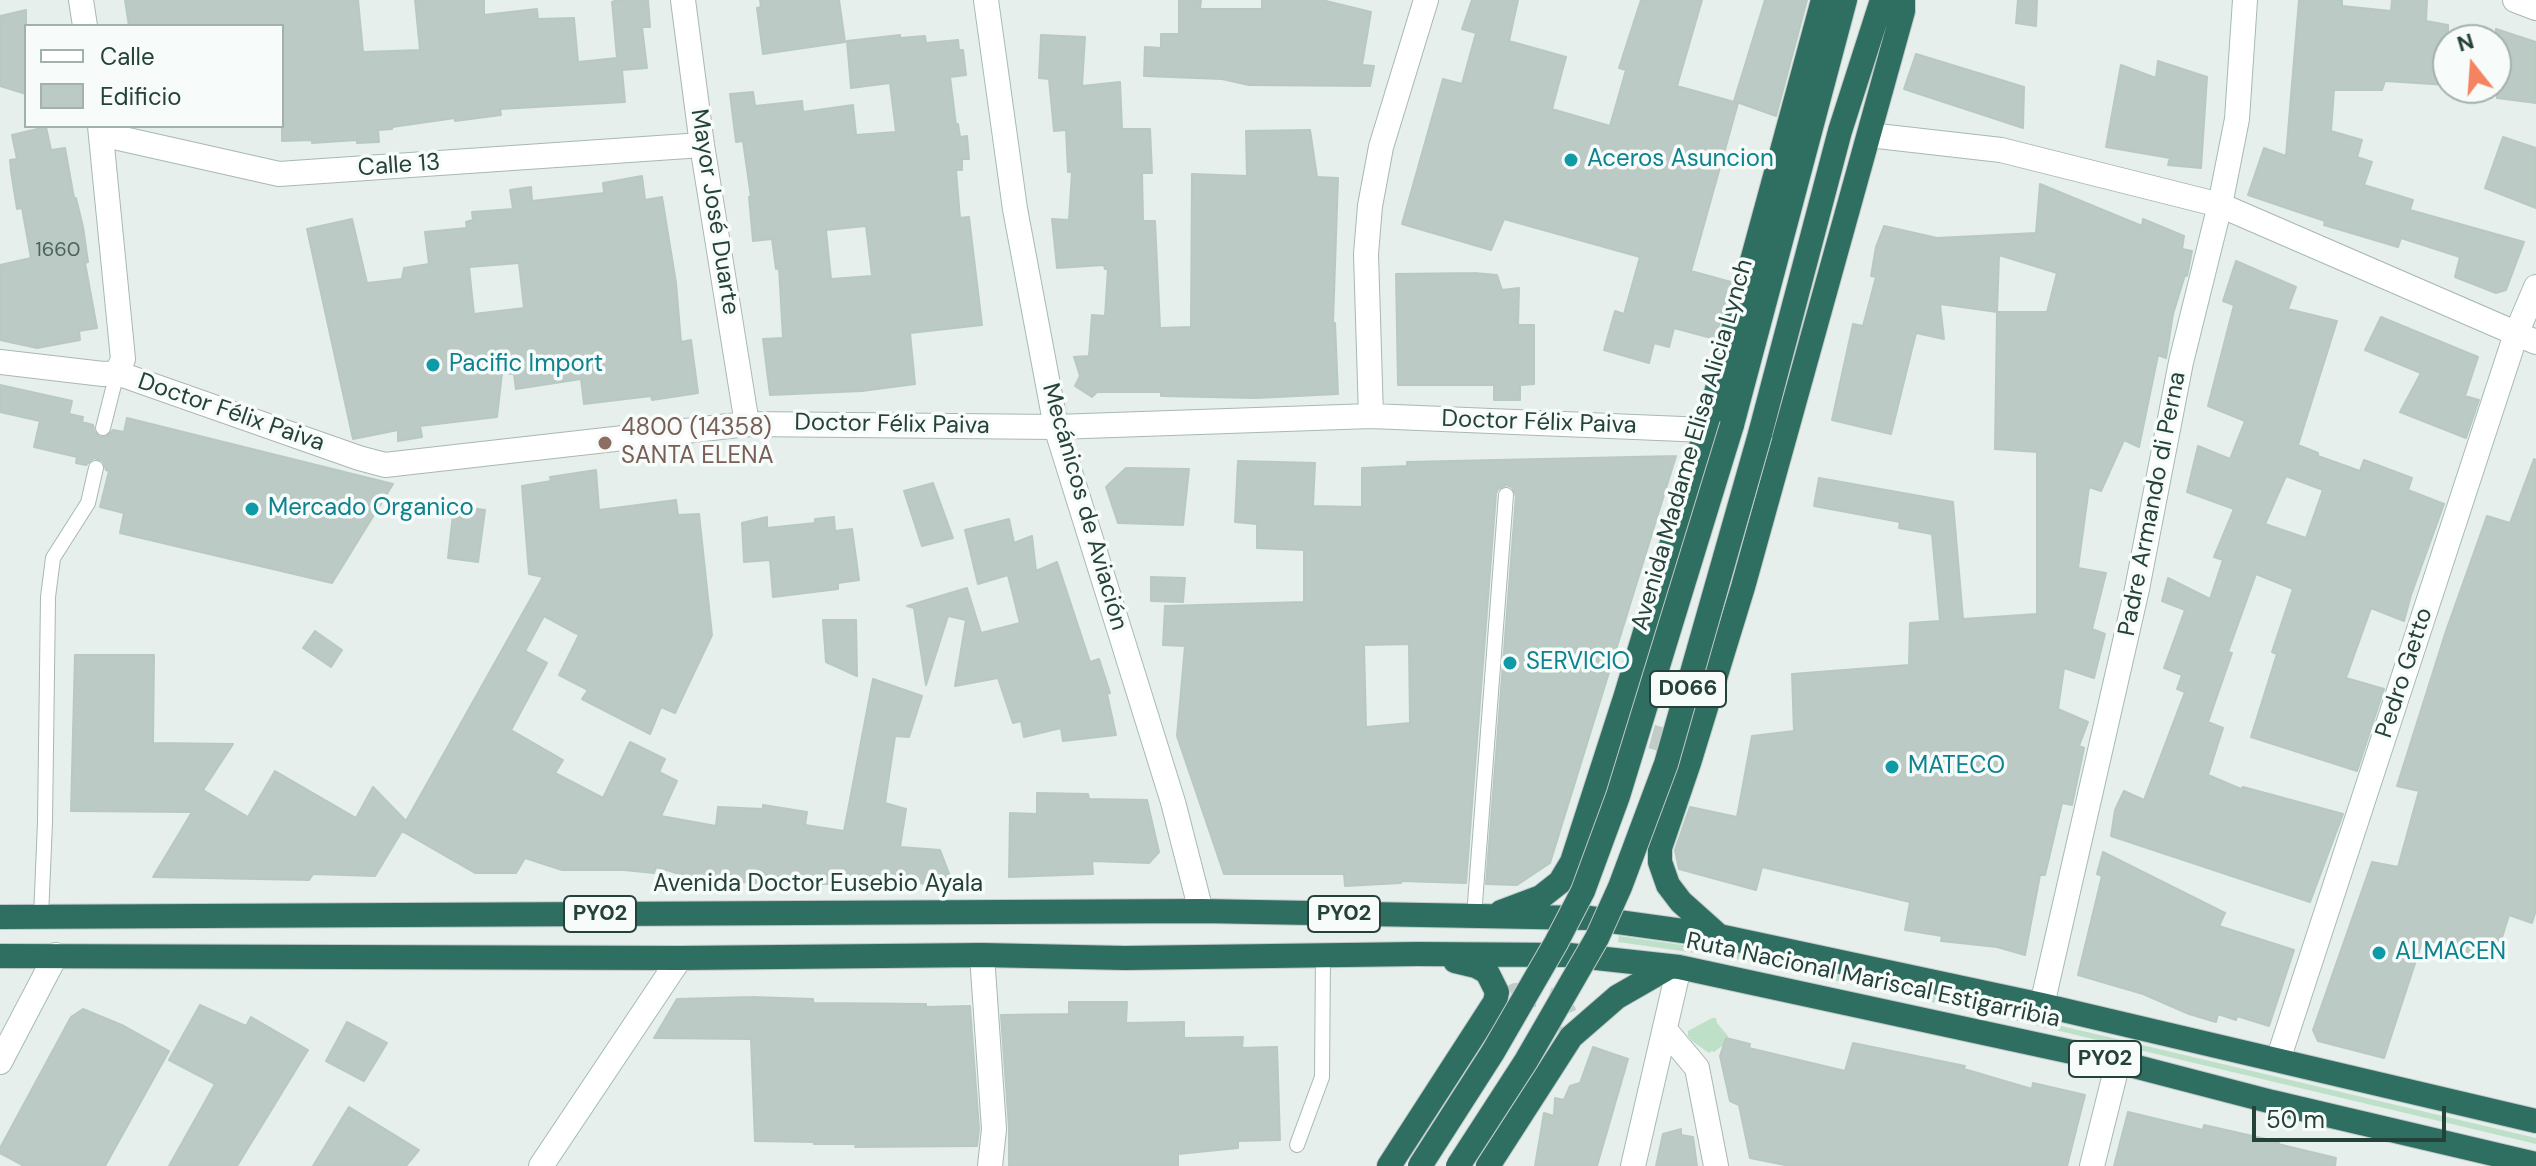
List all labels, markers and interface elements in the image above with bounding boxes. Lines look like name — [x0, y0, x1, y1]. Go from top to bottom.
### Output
legend — [24, 24, 284, 128]
north arrow — [2432, 24, 2512, 104]
text: N — [2454, 26, 2477, 59]
text: Calle — [100, 41, 155, 72]
text: Edificio — [100, 81, 182, 112]
street label: Mayor José Duarte — [684, 107, 744, 317]
place label: Aceros Asuncion — [1587, 146, 1774, 174]
street label: Calle 13 — [357, 149, 441, 183]
marker: Aceros Asuncion — [1562, 151, 1580, 169]
house number: 1660 — [35, 239, 81, 263]
street label: Avenida Madame Elisa Alicia Lynch — [1626, 256, 1760, 634]
place label: Pacific Import — [449, 351, 603, 379]
marker: Pacific Import — [424, 356, 442, 374]
street label: Doctor Félix Paiva — [134, 368, 328, 458]
street label: Padre Armando di Perna — [2113, 370, 2193, 638]
street label: Mecánicos de Aviación — [1035, 380, 1133, 634]
street label: Doctor Félix Paiva — [1441, 405, 1637, 441]
street label: Doctor Félix Paiva — [794, 409, 990, 441]
place label: 4800 (14358) SANTA ELENA — [621, 415, 774, 471]
marker: 4800 (14358) SANTA ELENA — [596, 434, 614, 452]
place label: Mercado Organico — [268, 495, 474, 523]
marker: Mercado Organico — [243, 500, 261, 518]
street label: Pedro Getto — [2370, 604, 2440, 742]
place label: SERVICIO — [1526, 649, 1630, 677]
marker: SERVICIO — [1501, 654, 1519, 672]
road number: D066 — [1650, 671, 1726, 707]
place label: MATECO — [1908, 753, 2005, 781]
marker: MATECO — [1883, 758, 1901, 776]
street label: Avenida Doctor Eusebio Ayala — [653, 871, 983, 899]
road number: PY02 — [564, 896, 636, 932]
road number: PY02 — [1308, 896, 1380, 932]
street label: Ruta Nacional Mariscal Estigarribia — [1684, 927, 2062, 1035]
place label: ALMACEN — [2395, 939, 2506, 967]
marker: ALMACEN — [2370, 944, 2388, 962]
road number: PY02 — [2069, 1041, 2141, 1077]
scale bar — [2256, 1090, 2450, 1140]
text: 50 m — [2266, 1104, 2325, 1135]

